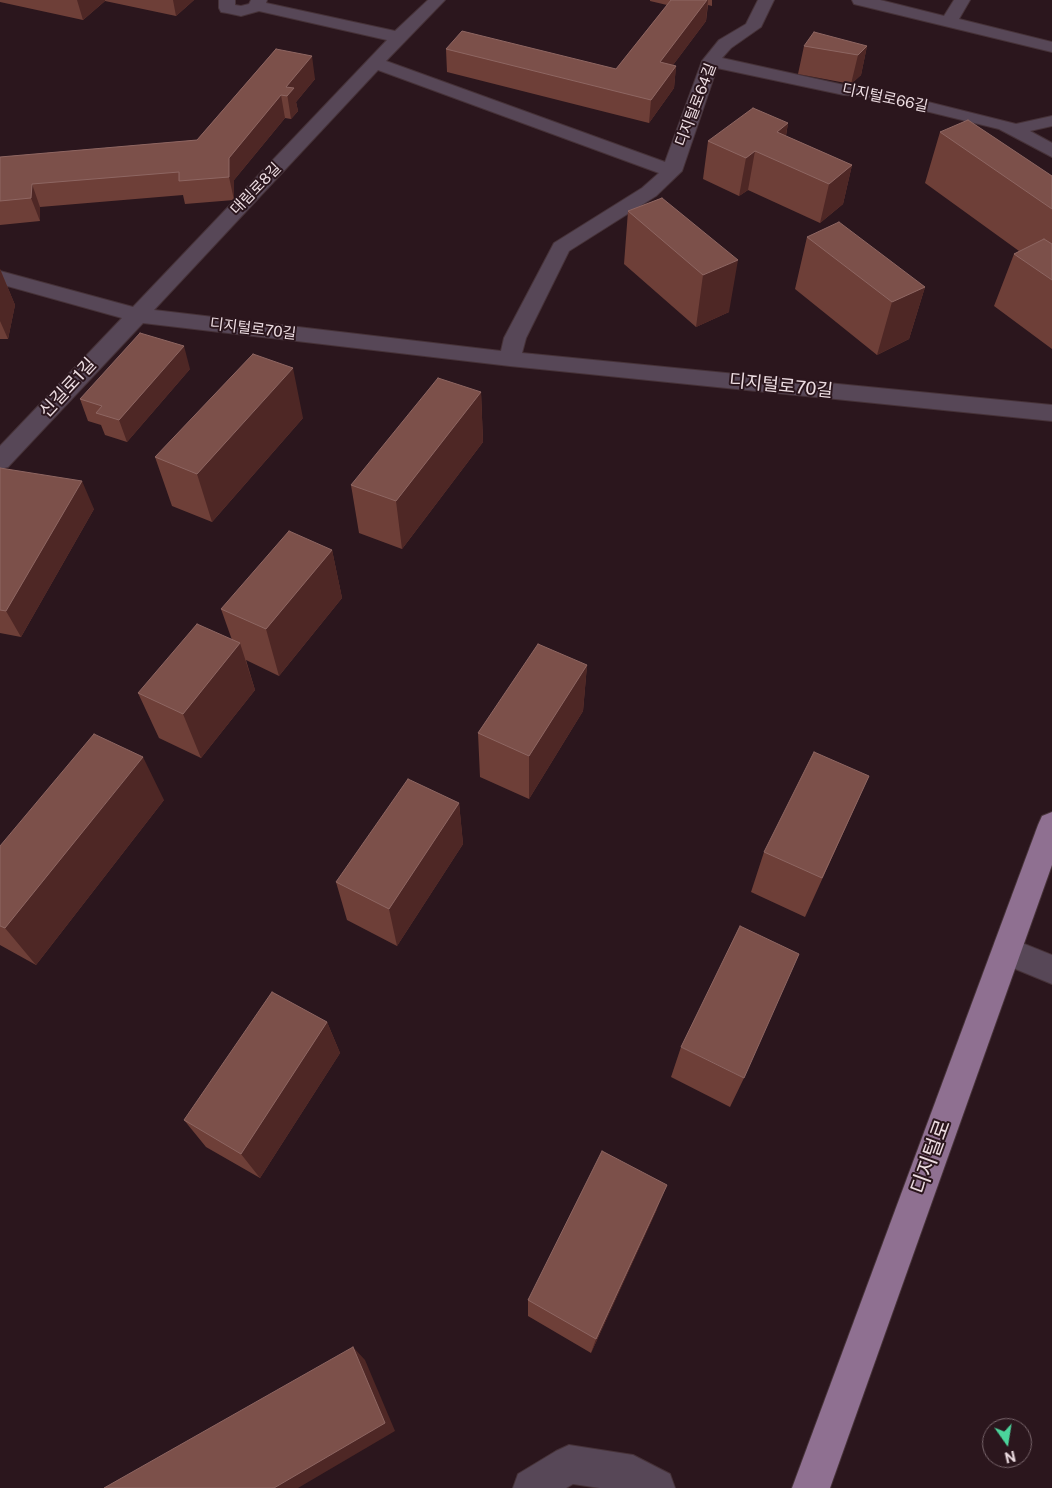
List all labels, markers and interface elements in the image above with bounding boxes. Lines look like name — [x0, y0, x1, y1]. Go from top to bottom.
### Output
street label: 디지털로64길 — [672, 61, 720, 149]
street label: 디지털로66길 — [840, 80, 930, 116]
street label: 대림로8길 — [227, 159, 285, 219]
street label: 디지털로70길 — [209, 315, 297, 343]
street label: 신길로1길 — [35, 354, 101, 422]
street label: 디지털로70길 — [728, 370, 834, 402]
street label: 디지털로 — [906, 1116, 956, 1198]
north arrow — [982, 1418, 1032, 1468]
text: N — [1003, 1448, 1017, 1466]

